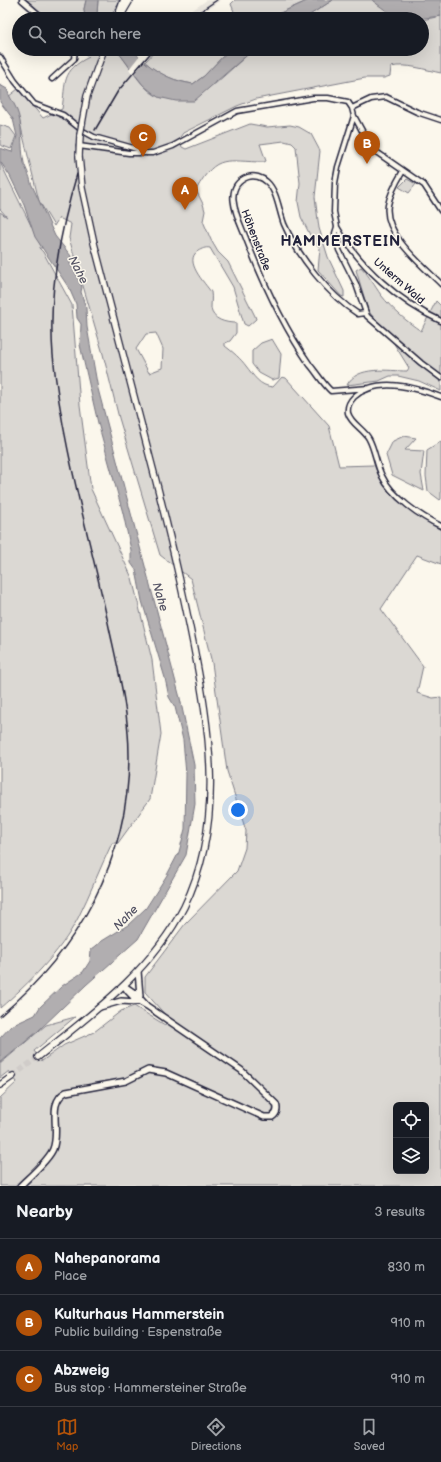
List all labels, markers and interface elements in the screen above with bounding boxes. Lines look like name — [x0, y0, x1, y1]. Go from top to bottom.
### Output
search box — [12, 12, 429, 56]
icon: search — [26, 23, 48, 45]
text: Search here — [58, 25, 141, 44]
pin: C — [130, 124, 156, 157]
pin: B — [354, 131, 380, 164]
pin: A — [172, 177, 198, 210]
street label: Höhenstraße — [238, 208, 274, 273]
district label: HAMMERSTEIN — [281, 232, 401, 251]
water label: Nahe — [65, 254, 91, 286]
street label: Unterm Wald — [371, 255, 427, 307]
water label: Nahe — [149, 581, 171, 613]
your location — [228, 800, 248, 820]
water label: Nahe — [110, 902, 142, 934]
map controls — [393, 1102, 429, 1174]
button: locate — [393, 1102, 429, 1138]
button: layers — [393, 1138, 429, 1174]
text: Nearby — [16, 1202, 73, 1222]
text: 3 results — [374, 1204, 425, 1220]
text: Nahepanorama — [54, 1249, 160, 1268]
text: A — [25, 1259, 33, 1275]
text: 830 m — [388, 1259, 425, 1275]
text: Place — [54, 1268, 87, 1284]
text: Kulturhaus Hammerstein — [54, 1305, 225, 1324]
text: B — [24, 1315, 34, 1331]
text: 910 m — [391, 1315, 425, 1331]
text: Public building · Espenstraße — [54, 1324, 222, 1340]
text: Abzweig — [54, 1361, 110, 1380]
text: C — [24, 1371, 34, 1387]
text: 910 m — [391, 1371, 425, 1387]
text: Bus stop · Hammersteiner Straße — [54, 1380, 247, 1396]
tab: Map — [56, 1416, 78, 1453]
tab: Directions — [191, 1416, 241, 1453]
tab: Saved — [354, 1416, 385, 1453]

